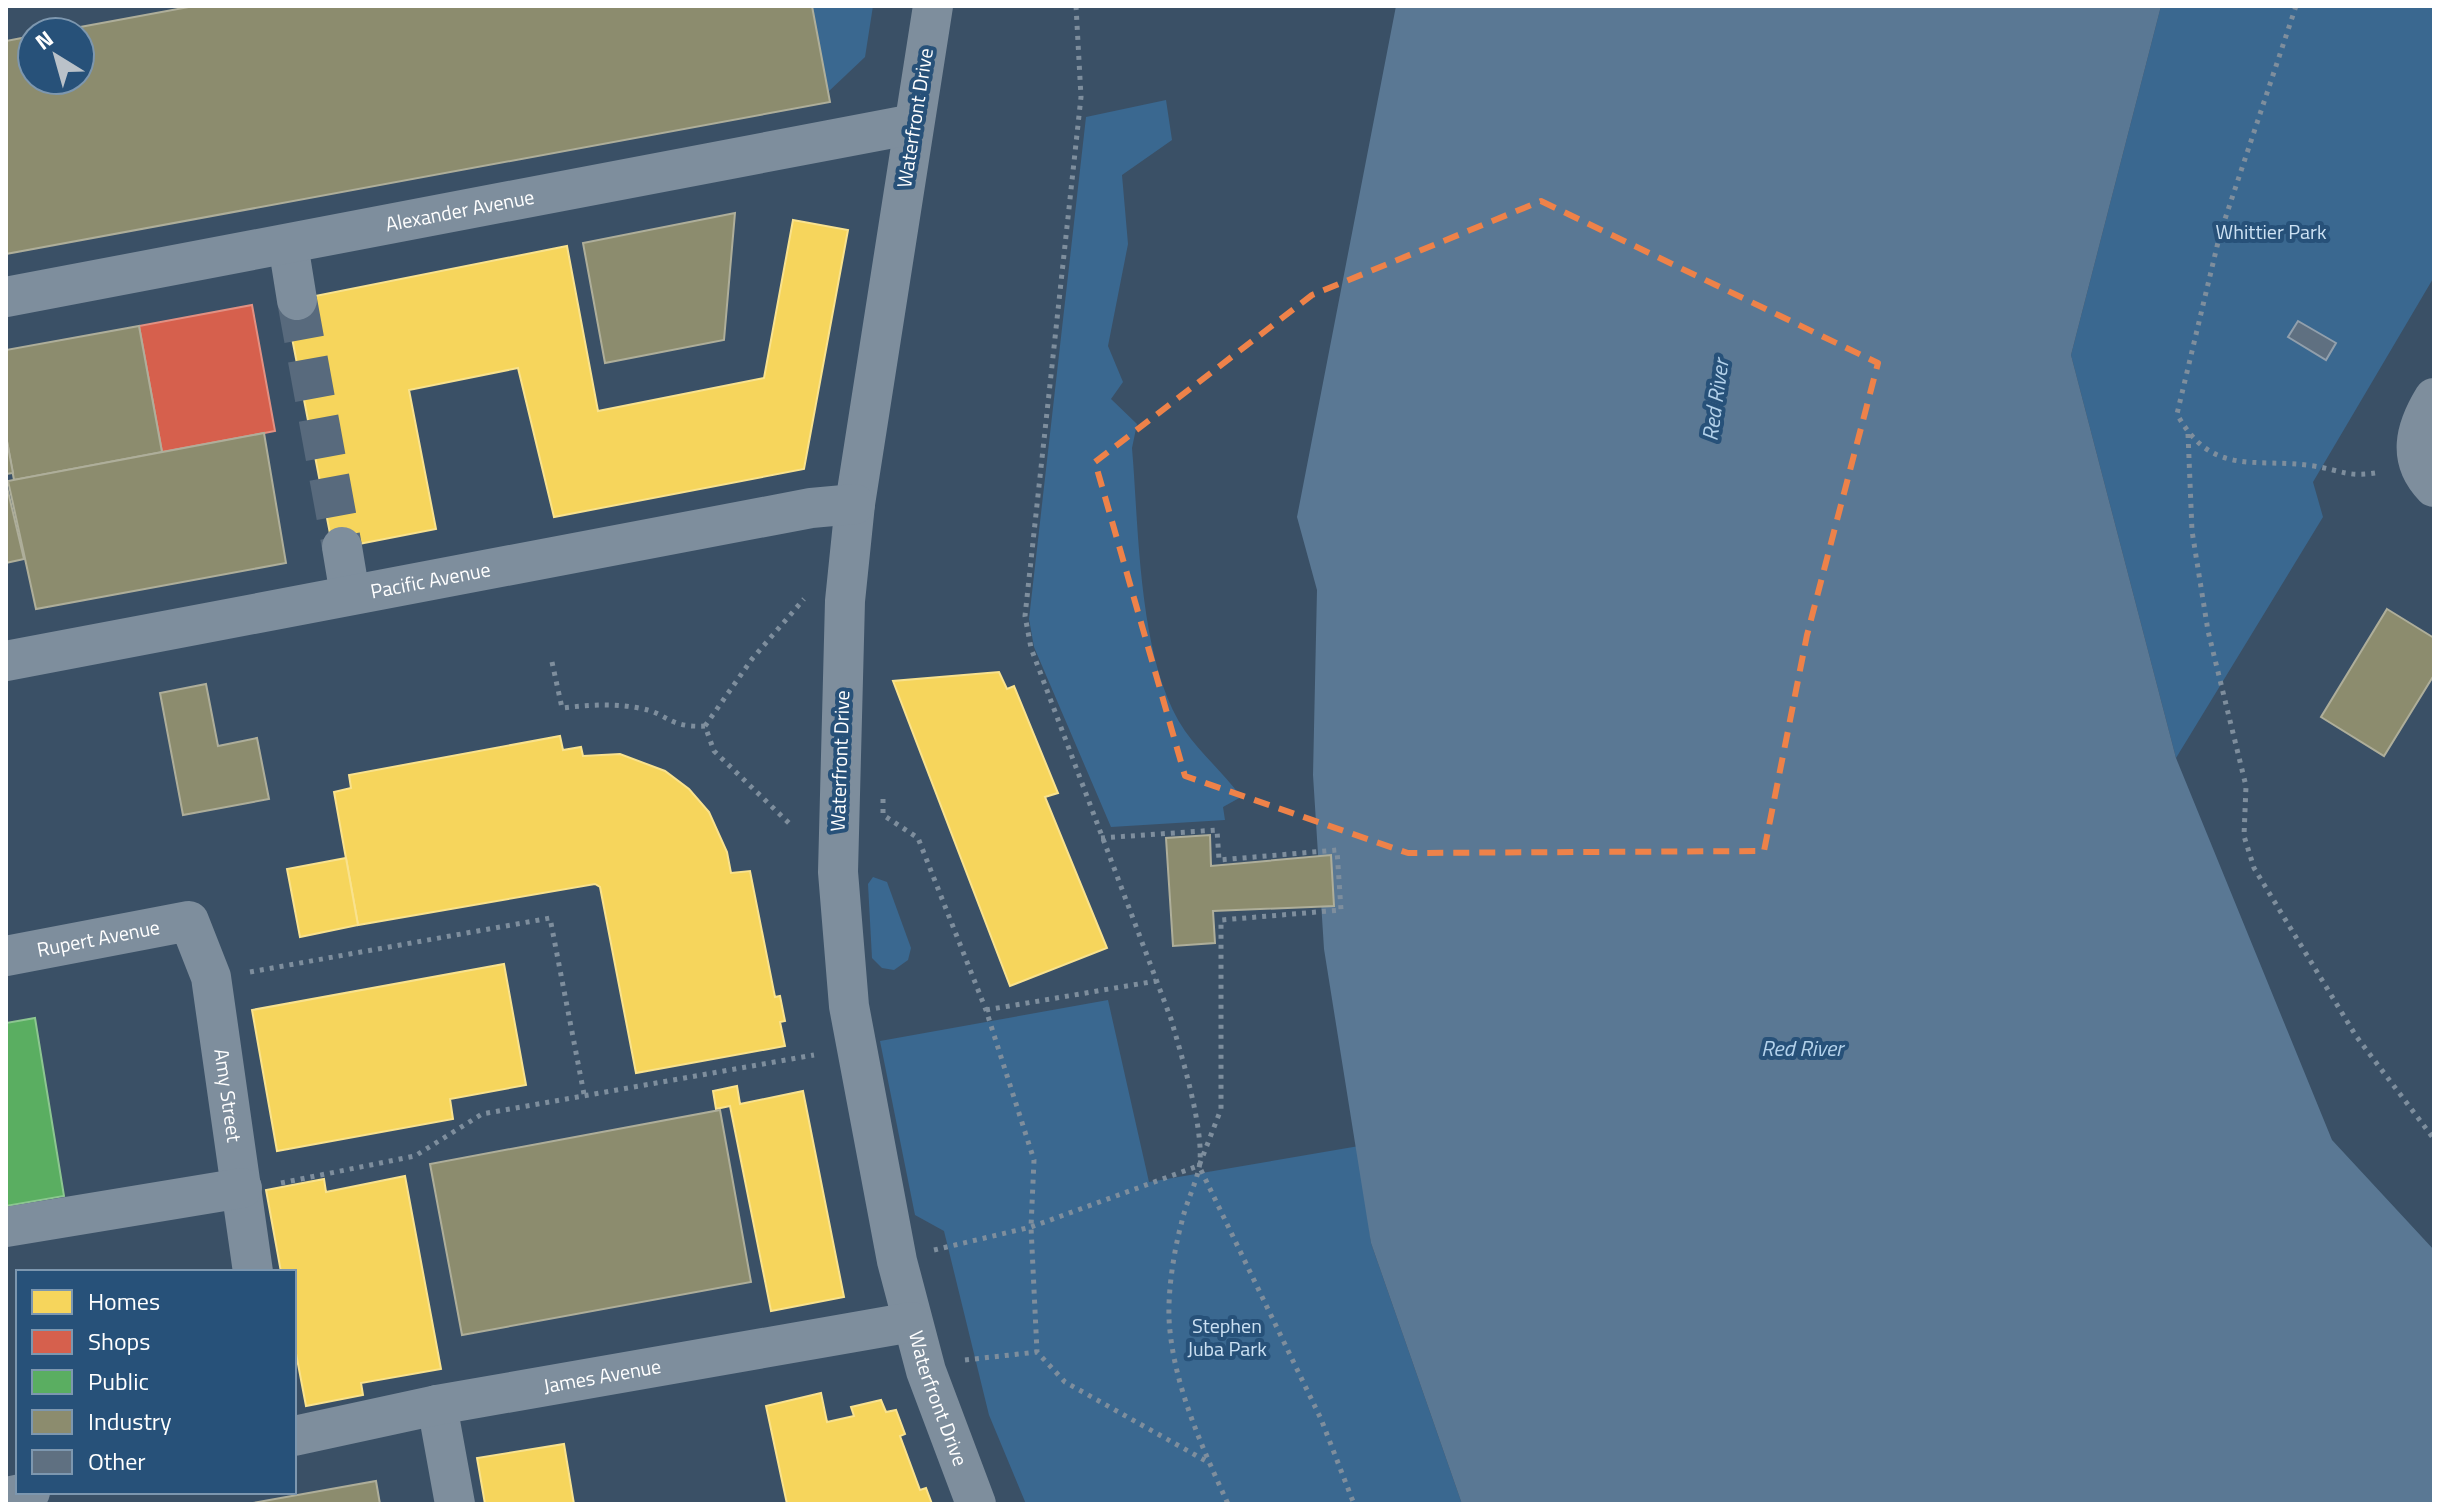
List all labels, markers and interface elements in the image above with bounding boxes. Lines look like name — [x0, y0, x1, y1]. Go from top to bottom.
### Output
north arrow — [16, 16, 96, 96]
text: N — [28, 22, 60, 58]
street label: Waterfront Drive — [888, 46, 941, 190]
street label: Alexander Avenue — [383, 181, 537, 239]
park label: Whittier Park — [2216, 216, 2327, 247]
water label: Red River — [1692, 354, 1738, 443]
street label: Pacific Avenue — [368, 553, 493, 606]
street label: Waterfront Drive — [822, 690, 857, 832]
street label: Rupert Avenue — [34, 911, 162, 965]
water label: Red River — [1761, 1031, 1846, 1065]
street label: Amy Street — [206, 1046, 250, 1144]
legend — [16, 1270, 296, 1494]
text: Homes — [88, 1283, 160, 1319]
park label: Stephen Juba Park — [1187, 1310, 1267, 1364]
text: Shops — [88, 1323, 150, 1359]
street label: Waterfront Drive — [901, 1327, 976, 1470]
street label: James Avenue — [541, 1350, 663, 1401]
text: Public — [88, 1363, 149, 1399]
text: Industry — [88, 1403, 172, 1439]
text: Other — [88, 1443, 146, 1479]

